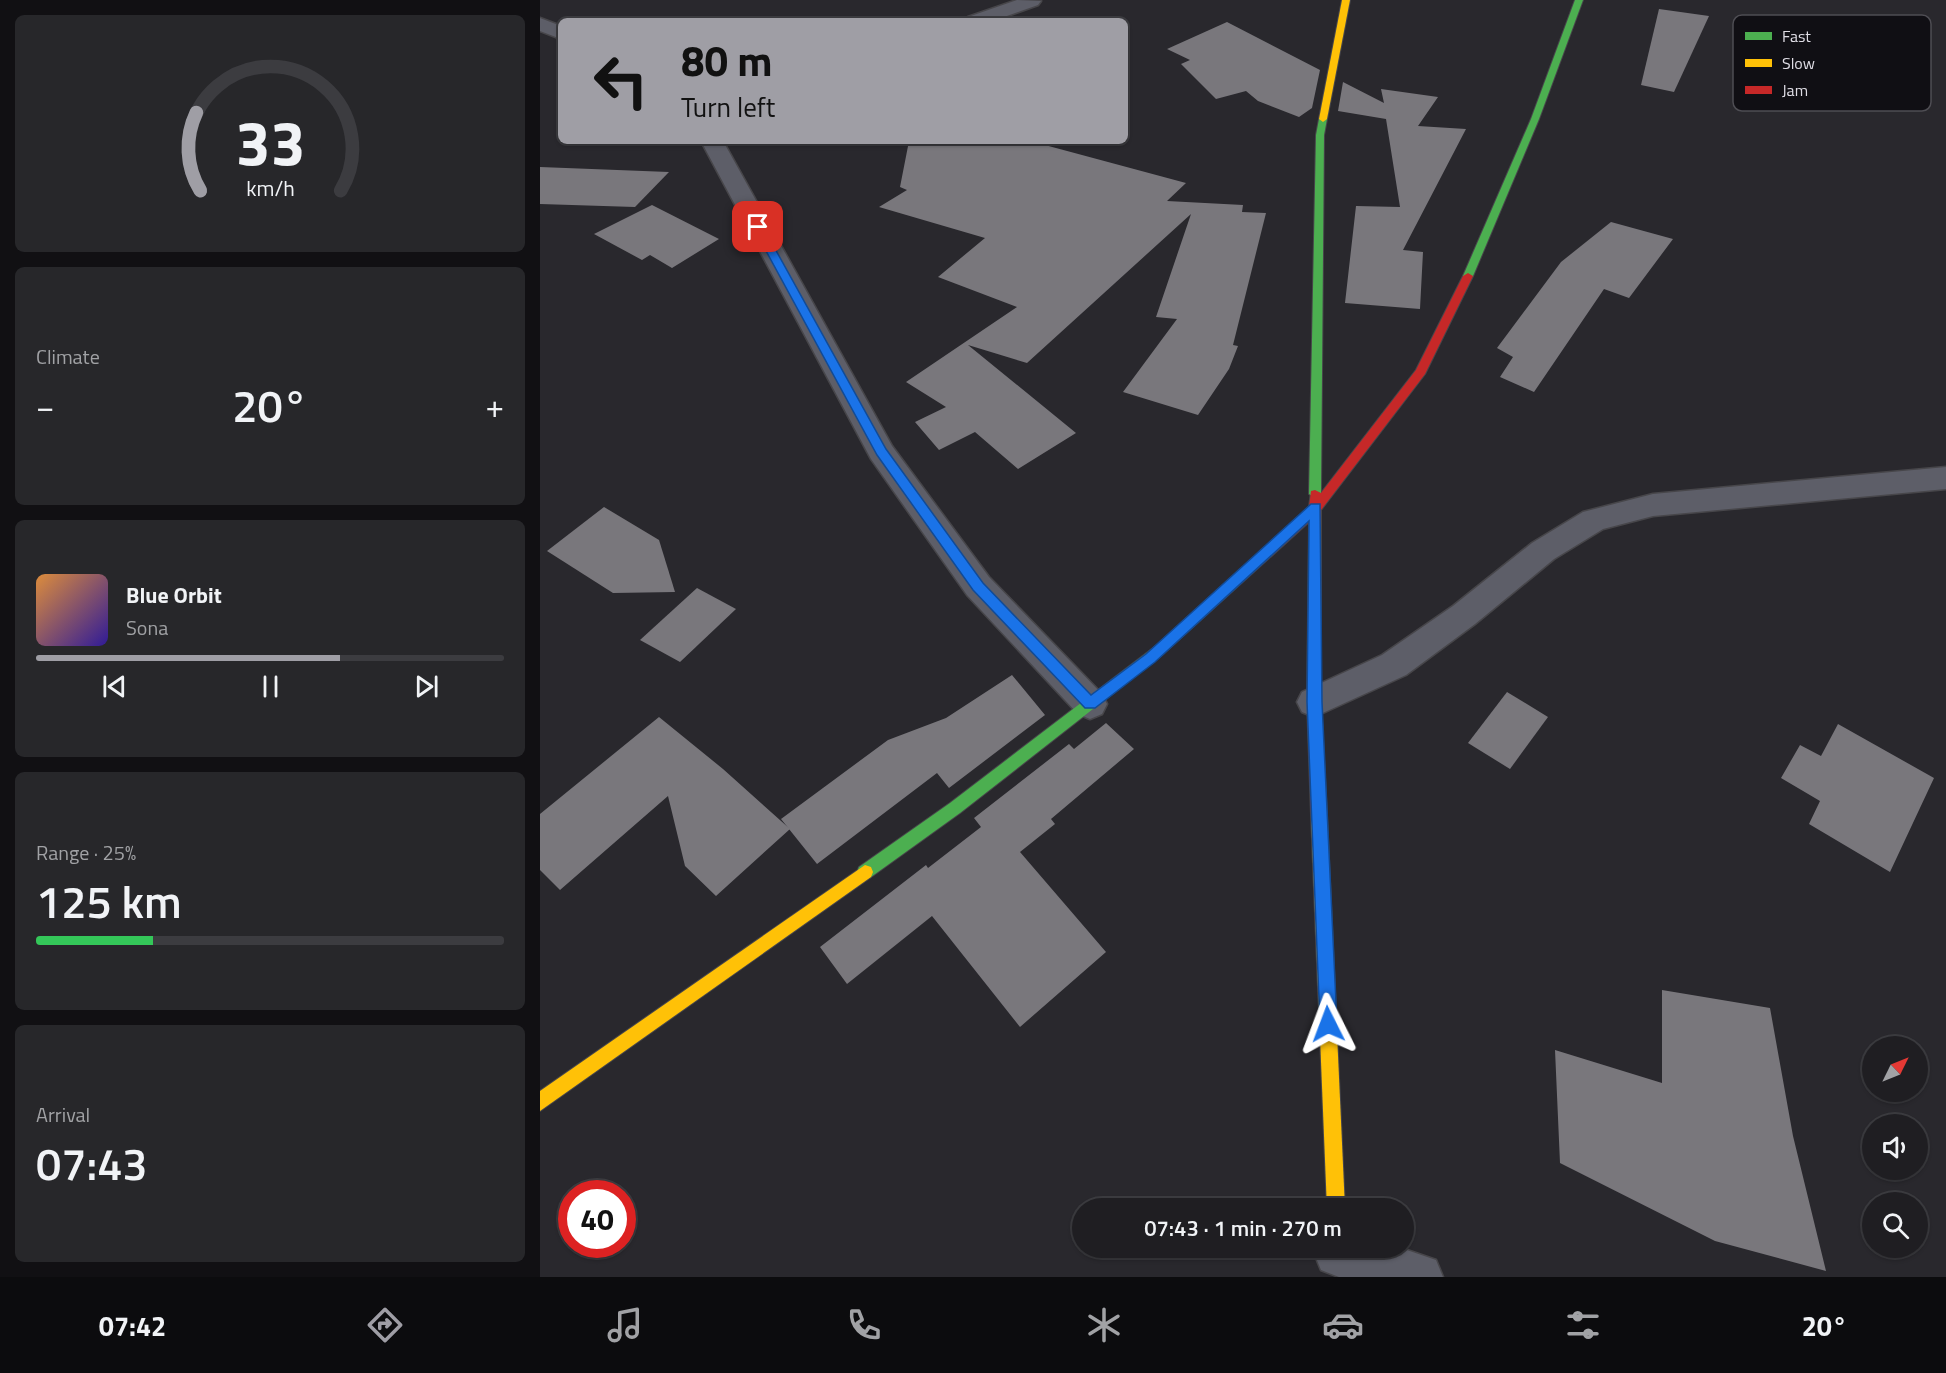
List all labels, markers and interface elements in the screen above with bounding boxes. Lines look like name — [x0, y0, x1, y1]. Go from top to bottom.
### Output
legend — [1733, 15, 1931, 111]
text: Fast — [1782, 24, 1811, 48]
text: 80 m — [681, 28, 773, 92]
icon: left — [582, 42, 660, 120]
text: Slow — [1782, 51, 1815, 75]
text: Jam — [1782, 78, 1808, 102]
text: Turn left — [681, 86, 775, 127]
text: 33 — [235, 94, 305, 189]
text: km/h — [246, 172, 294, 204]
pin — [732, 201, 783, 252]
icon: arrive — [741, 210, 774, 243]
text: Climate — [36, 341, 100, 372]
text: 20° — [232, 371, 308, 439]
text: − — [36, 381, 54, 431]
text: + — [486, 381, 504, 431]
text: Blue Orbit — [126, 578, 222, 612]
text: Sona — [126, 612, 168, 643]
icon: previous — [98, 670, 131, 703]
icon: pause — [254, 670, 287, 703]
icon: next — [410, 670, 443, 703]
text: Range · 25% — [36, 837, 136, 868]
text: 125 km — [36, 867, 182, 935]
position arrow — [1296, 992, 1360, 1056]
north arrow — [1862, 1036, 1928, 1102]
map controls — [1862, 1036, 1928, 1258]
text: Arrival — [36, 1099, 90, 1130]
button: sound — [1862, 1114, 1928, 1180]
text: 07:43 — [36, 1129, 148, 1197]
speed limit sign: 40 — [558, 1180, 636, 1258]
button: search — [1862, 1192, 1928, 1258]
text: 07:43 · 1 min · 270 m — [1144, 1211, 1342, 1245]
icon: directions — [364, 1304, 406, 1346]
icon: music — [604, 1304, 646, 1346]
icon: phone — [843, 1304, 885, 1346]
icon: climate — [1083, 1304, 1125, 1346]
icon: car — [1322, 1304, 1364, 1346]
icon: filters — [1562, 1304, 1604, 1346]
text: 07:42 — [99, 1305, 166, 1346]
text: 20° — [1802, 1305, 1847, 1346]

